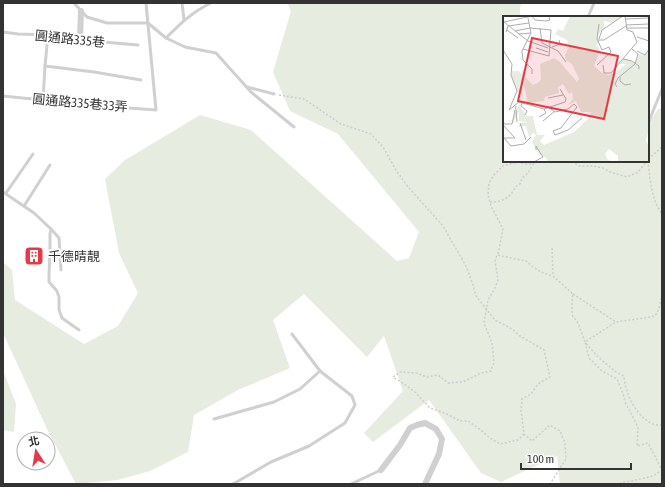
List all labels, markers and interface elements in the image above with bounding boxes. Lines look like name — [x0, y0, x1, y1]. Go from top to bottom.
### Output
inset map — [503, 16, 649, 162]
street label: 圓通路335巷 — [34, 28, 106, 50]
street label: 圓通路335巷33弄 — [32, 91, 128, 115]
building icon: 千德晴靚 — [23, 245, 45, 267]
place label: 千德晴靚 — [48, 249, 100, 264]
north arrow — [16, 431, 56, 471]
text: 北 — [27, 434, 41, 448]
scale bar — [521, 445, 631, 471]
text: 100 m — [527, 452, 554, 466]

